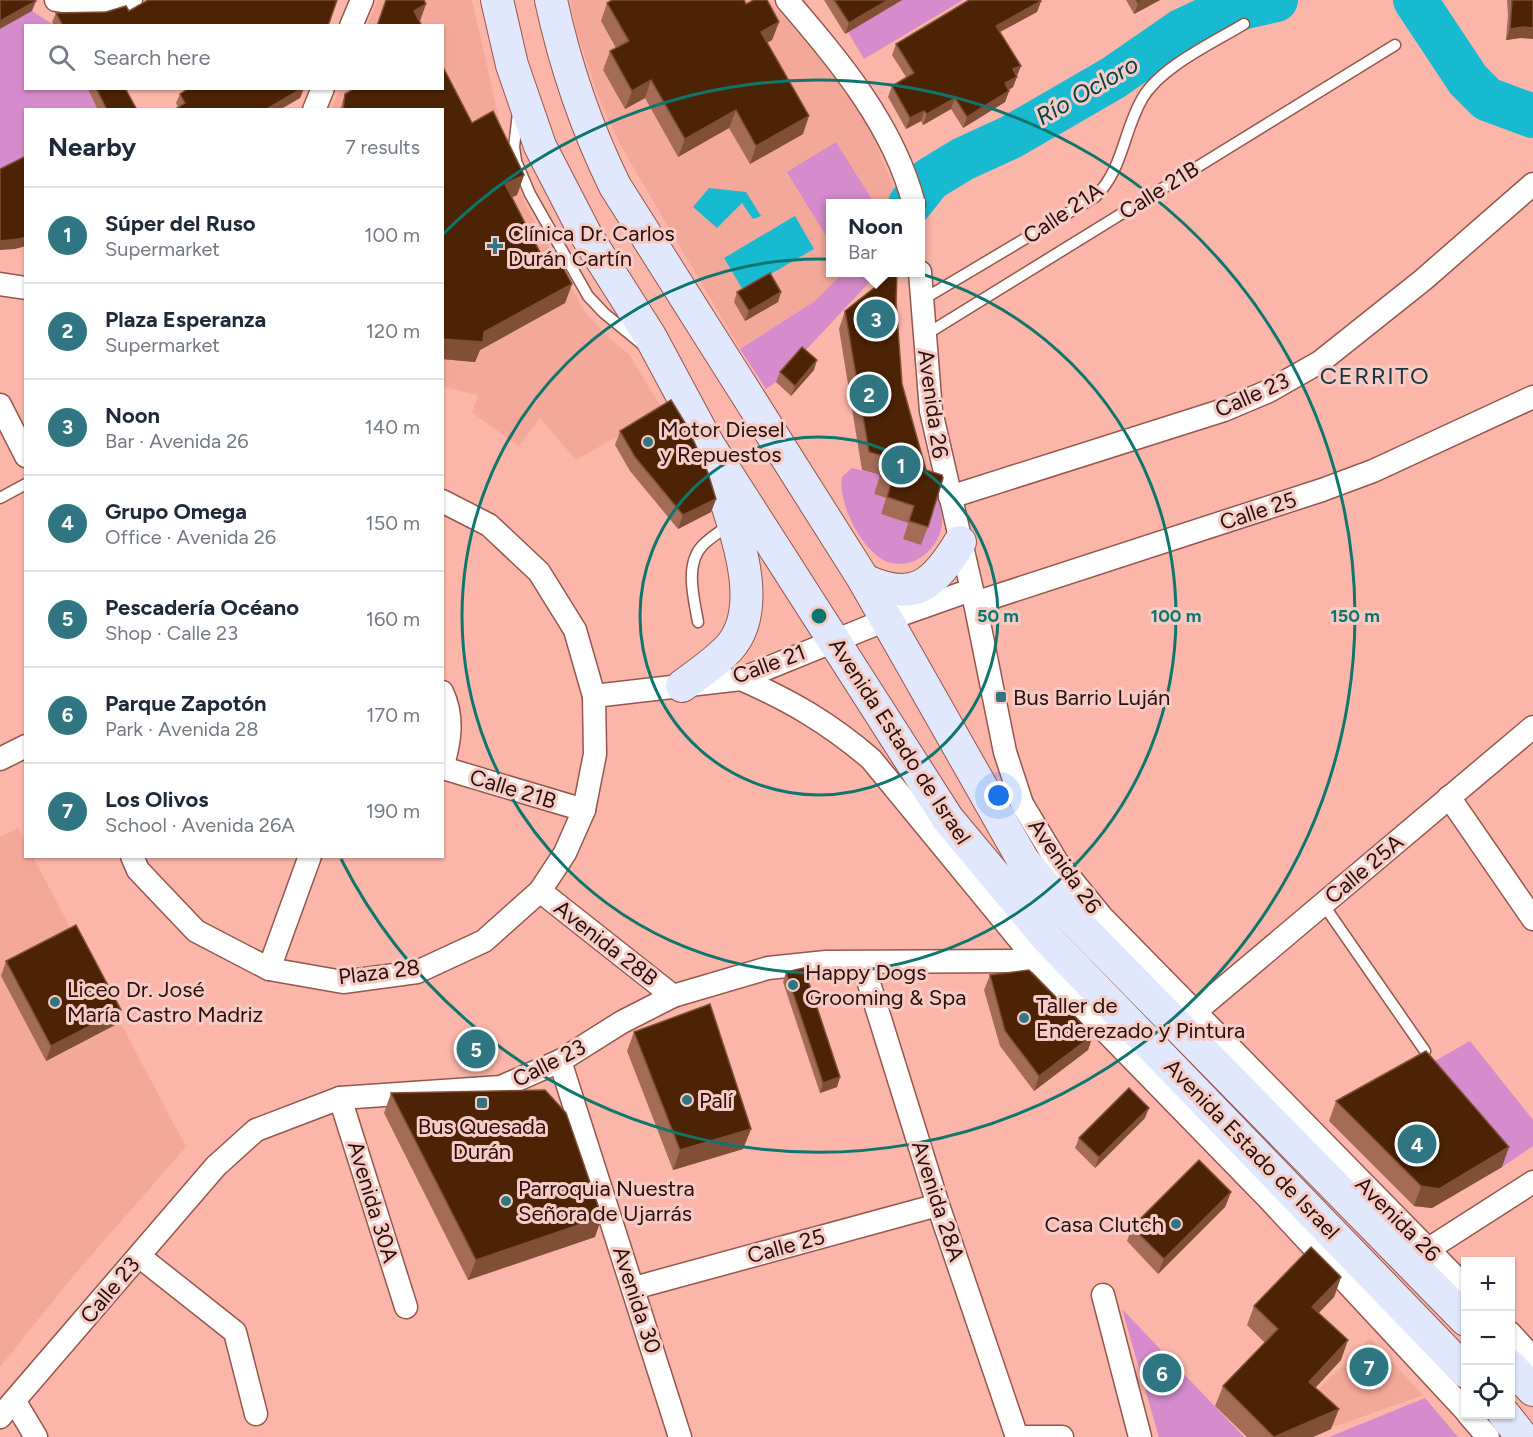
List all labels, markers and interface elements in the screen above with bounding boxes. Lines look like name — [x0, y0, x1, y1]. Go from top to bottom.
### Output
search box — [24, 24, 444, 90]
icon: search — [45, 41, 78, 74]
text: Search here — [93, 44, 211, 71]
water label: Río Ocloro — [1031, 49, 1143, 131]
text: Nearby — [48, 131, 136, 163]
text: 7 results — [345, 135, 420, 159]
street label: Calle 21B — [1114, 155, 1204, 225]
street label: Calle 21A — [1018, 176, 1108, 249]
popup — [826, 199, 925, 277]
text: Súper del Ruso — [105, 210, 255, 237]
text: Noon — [848, 213, 903, 240]
place label: Clínica Dr. Carlos Durán Cartín — [508, 220, 675, 272]
text: 1 — [63, 223, 72, 247]
text: 100 m — [364, 223, 420, 247]
text: Supermarket — [105, 237, 220, 261]
marker: Clínica Dr. Carlos Durán Cartín — [486, 237, 504, 255]
text: Bar — [848, 240, 877, 264]
pin: 3 — [856, 296, 896, 342]
text: Plaza Esperanza — [105, 306, 266, 333]
text: 2 — [62, 319, 73, 343]
text: 120 m — [366, 319, 420, 343]
text: Supermarket — [105, 333, 220, 357]
street label: Avenida 26 — [912, 348, 954, 460]
district label: CERRITO — [1320, 361, 1430, 390]
street label: Calle 23 — [1211, 367, 1293, 423]
pin: 2 — [850, 372, 888, 416]
text: Noon — [105, 402, 160, 429]
text: 3 — [62, 415, 73, 439]
text: 140 m — [365, 415, 420, 439]
place label: Motor Diesel y Repuestos — [660, 416, 785, 468]
text: Bar · Avenida 26 — [105, 429, 249, 453]
marker: Motor Diesel y Repuestos — [641, 435, 655, 449]
pin: 1 — [882, 442, 920, 488]
street label: Calle 25 — [1216, 486, 1300, 536]
text: Grupo Omega — [105, 498, 247, 525]
text: 4 — [61, 511, 74, 535]
text: 150 m — [365, 511, 420, 535]
text: Office · Avenida 26 — [105, 525, 276, 549]
text: Pescadería Océano — [105, 594, 299, 621]
text: 50 m — [977, 605, 1019, 627]
text: 100 m — [1151, 605, 1201, 627]
text: 150 m — [1330, 605, 1380, 627]
centre of rings — [809, 606, 829, 626]
text: 5 — [62, 607, 73, 631]
text: 160 m — [366, 607, 420, 631]
text: Shop · Calle 23 — [105, 621, 238, 645]
street label: Avenida Estado de Israel — [823, 633, 977, 849]
street label: Calle 21 — [729, 638, 809, 690]
place label: Bus Barrio Luján — [1013, 684, 1170, 711]
text: Parque Zapotón — [105, 690, 267, 717]
marker: Bus Barrio Luján — [994, 690, 1008, 704]
text: 6 — [62, 703, 73, 727]
text: 170 m — [366, 703, 420, 727]
text: Park · Avenida 28 — [105, 717, 259, 741]
street label: Calle 21B — [466, 763, 560, 815]
your location — [984, 781, 1013, 810]
text: Los Olivos — [105, 786, 209, 813]
text: 7 — [62, 799, 73, 823]
text: 190 m — [366, 799, 420, 823]
text: School · Avenida 26A — [105, 813, 295, 837]
street label: Avenida 26 — [1023, 813, 1107, 919]
street label: Calle 25A — [1319, 828, 1409, 910]
street label: Avenida 28B — [549, 894, 663, 992]
street label: Plaza 28 — [337, 954, 421, 990]
place label: Happy Dogs Grooming & Spa — [805, 959, 966, 1011]
place label: Liceo Dr. José María Castro Madriz — [67, 976, 263, 1028]
marker: Happy Dogs Grooming & Spa — [786, 978, 800, 992]
place label: Taller de Enderezado y Pintura — [1036, 992, 1245, 1044]
marker: Liceo Dr. José María Castro Madriz — [48, 995, 62, 1009]
marker: Taller de Enderezado y Pintura — [1017, 1011, 1031, 1025]
pin: 5 — [456, 1026, 496, 1072]
street label: Calle 23 — [508, 1033, 590, 1093]
street label: Avenida Estado de Israel — [1159, 1053, 1345, 1245]
place label: Palí — [699, 1087, 734, 1114]
marker: Palí — [680, 1093, 694, 1107]
marker: Bus Quesada Durán — [475, 1096, 489, 1110]
place label: Bus Quesada Durán — [418, 1113, 546, 1165]
pin: 4 — [1398, 1122, 1436, 1166]
street label: Avenida 28A — [906, 1137, 970, 1265]
street label: Avenida 30A — [342, 1138, 404, 1266]
street label: Avenida 26 — [1350, 1171, 1446, 1267]
place label: Parroquia Nuestra Señora de Ujarrás — [518, 1175, 695, 1227]
marker: Parroquia Nuestra Señora de Ujarrás — [499, 1194, 513, 1208]
place label: Casa Clutch — [1045, 1211, 1164, 1238]
marker: Casa Clutch — [1169, 1217, 1183, 1231]
street label: Calle 25 — [744, 1223, 828, 1269]
street label: Avenida 30 — [607, 1243, 667, 1357]
street label: Calle 23 — [74, 1251, 146, 1329]
map controls — [1461, 1257, 1515, 1419]
button: + — [1461, 1257, 1515, 1311]
button: − — [1461, 1311, 1515, 1365]
pin: 7 — [1350, 1344, 1388, 1390]
pin: 6 — [1142, 1350, 1182, 1396]
button: locate — [1461, 1365, 1515, 1419]

